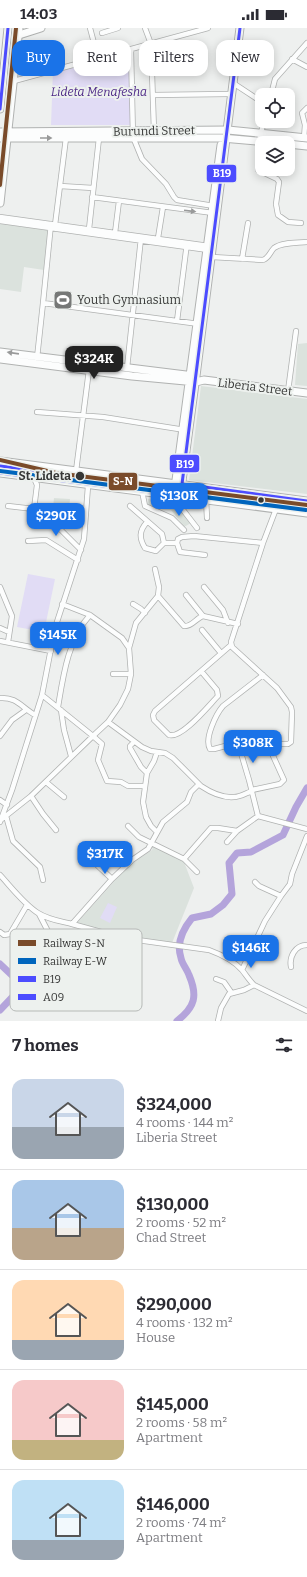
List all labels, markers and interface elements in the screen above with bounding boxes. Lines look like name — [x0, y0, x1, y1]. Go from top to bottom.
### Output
text: 14:03 — [20, 5, 57, 23]
chip: Buy — [12, 40, 65, 76]
chip: Rent — [73, 40, 131, 76]
chip: Filters — [139, 40, 208, 76]
chip: New — [216, 40, 274, 76]
park label: Lideta Menafesha — [51, 85, 147, 99]
map controls — [255, 88, 295, 176]
button: locate — [255, 88, 295, 128]
street label: Burundi Street — [113, 123, 196, 139]
one-way arrow — [40, 135, 53, 141]
button: layers — [255, 136, 295, 176]
line badge: B19 — [206, 164, 237, 183]
text: B19 — [213, 167, 232, 180]
one-way arrow — [184, 207, 196, 214]
sports icon: Youth Gymnasium — [52, 289, 74, 311]
place label: Youth Gymnasium — [77, 293, 182, 307]
pin: $324K — [66, 346, 122, 380]
one-way arrow — [7, 350, 19, 356]
text: $324K — [74, 351, 114, 366]
street label: Liberia Street — [217, 375, 294, 399]
line badge: B19 — [169, 454, 200, 473]
text: B19 — [176, 458, 195, 471]
place label: St. Lideta — [19, 469, 71, 483]
marker: St. Lideta — [74, 470, 86, 482]
line badge: S-N — [108, 472, 138, 491]
text: S-N — [113, 475, 134, 488]
pin: $130K — [151, 483, 207, 517]
text: $130K — [160, 488, 198, 503]
unlabelled marker — [256, 495, 266, 505]
pin: $290K — [28, 503, 84, 537]
text: $290K — [36, 508, 76, 523]
pin: $145K — [30, 622, 86, 656]
text: $145K — [39, 627, 77, 642]
pin: $308K — [225, 730, 281, 764]
text: $308K — [233, 735, 273, 750]
pin: $317K — [77, 841, 133, 875]
text: $317K — [86, 846, 124, 861]
legend — [10, 929, 142, 1011]
pin: $146K — [223, 935, 279, 969]
text: Railway S-N — [43, 937, 105, 950]
text: $146K — [232, 940, 270, 955]
text: Railway E-W — [43, 955, 108, 968]
text: B19 — [43, 973, 61, 986]
text: A09 — [43, 991, 64, 1004]
icon: filters — [273, 1034, 295, 1056]
text: 7 homes — [12, 1035, 79, 1056]
text: $324,000 — [136, 1094, 212, 1115]
icon: home — [44, 1095, 92, 1143]
text: 4 rooms · 144 m² — [136, 1115, 233, 1130]
text: Liberia Street — [136, 1130, 217, 1145]
text: $130,000 — [136, 1194, 209, 1215]
icon: home — [44, 1196, 92, 1244]
text: 2 rooms · 52 m² — [136, 1215, 226, 1230]
text: Chad Street — [136, 1230, 206, 1245]
text: $290,000 — [136, 1294, 212, 1315]
icon: home — [44, 1296, 92, 1344]
text: 4 rooms · 132 m² — [136, 1315, 233, 1330]
text: House — [136, 1330, 175, 1345]
text: $145,000 — [136, 1394, 209, 1415]
icon: home — [44, 1396, 92, 1444]
text: 2 rooms · 58 m² — [136, 1415, 227, 1430]
text: Apartment — [136, 1430, 203, 1445]
text: $146,000 — [136, 1494, 210, 1515]
icon: home — [44, 1496, 92, 1544]
text: 2 rooms · 74 m² — [136, 1515, 226, 1530]
text: Apartment — [136, 1530, 203, 1545]

